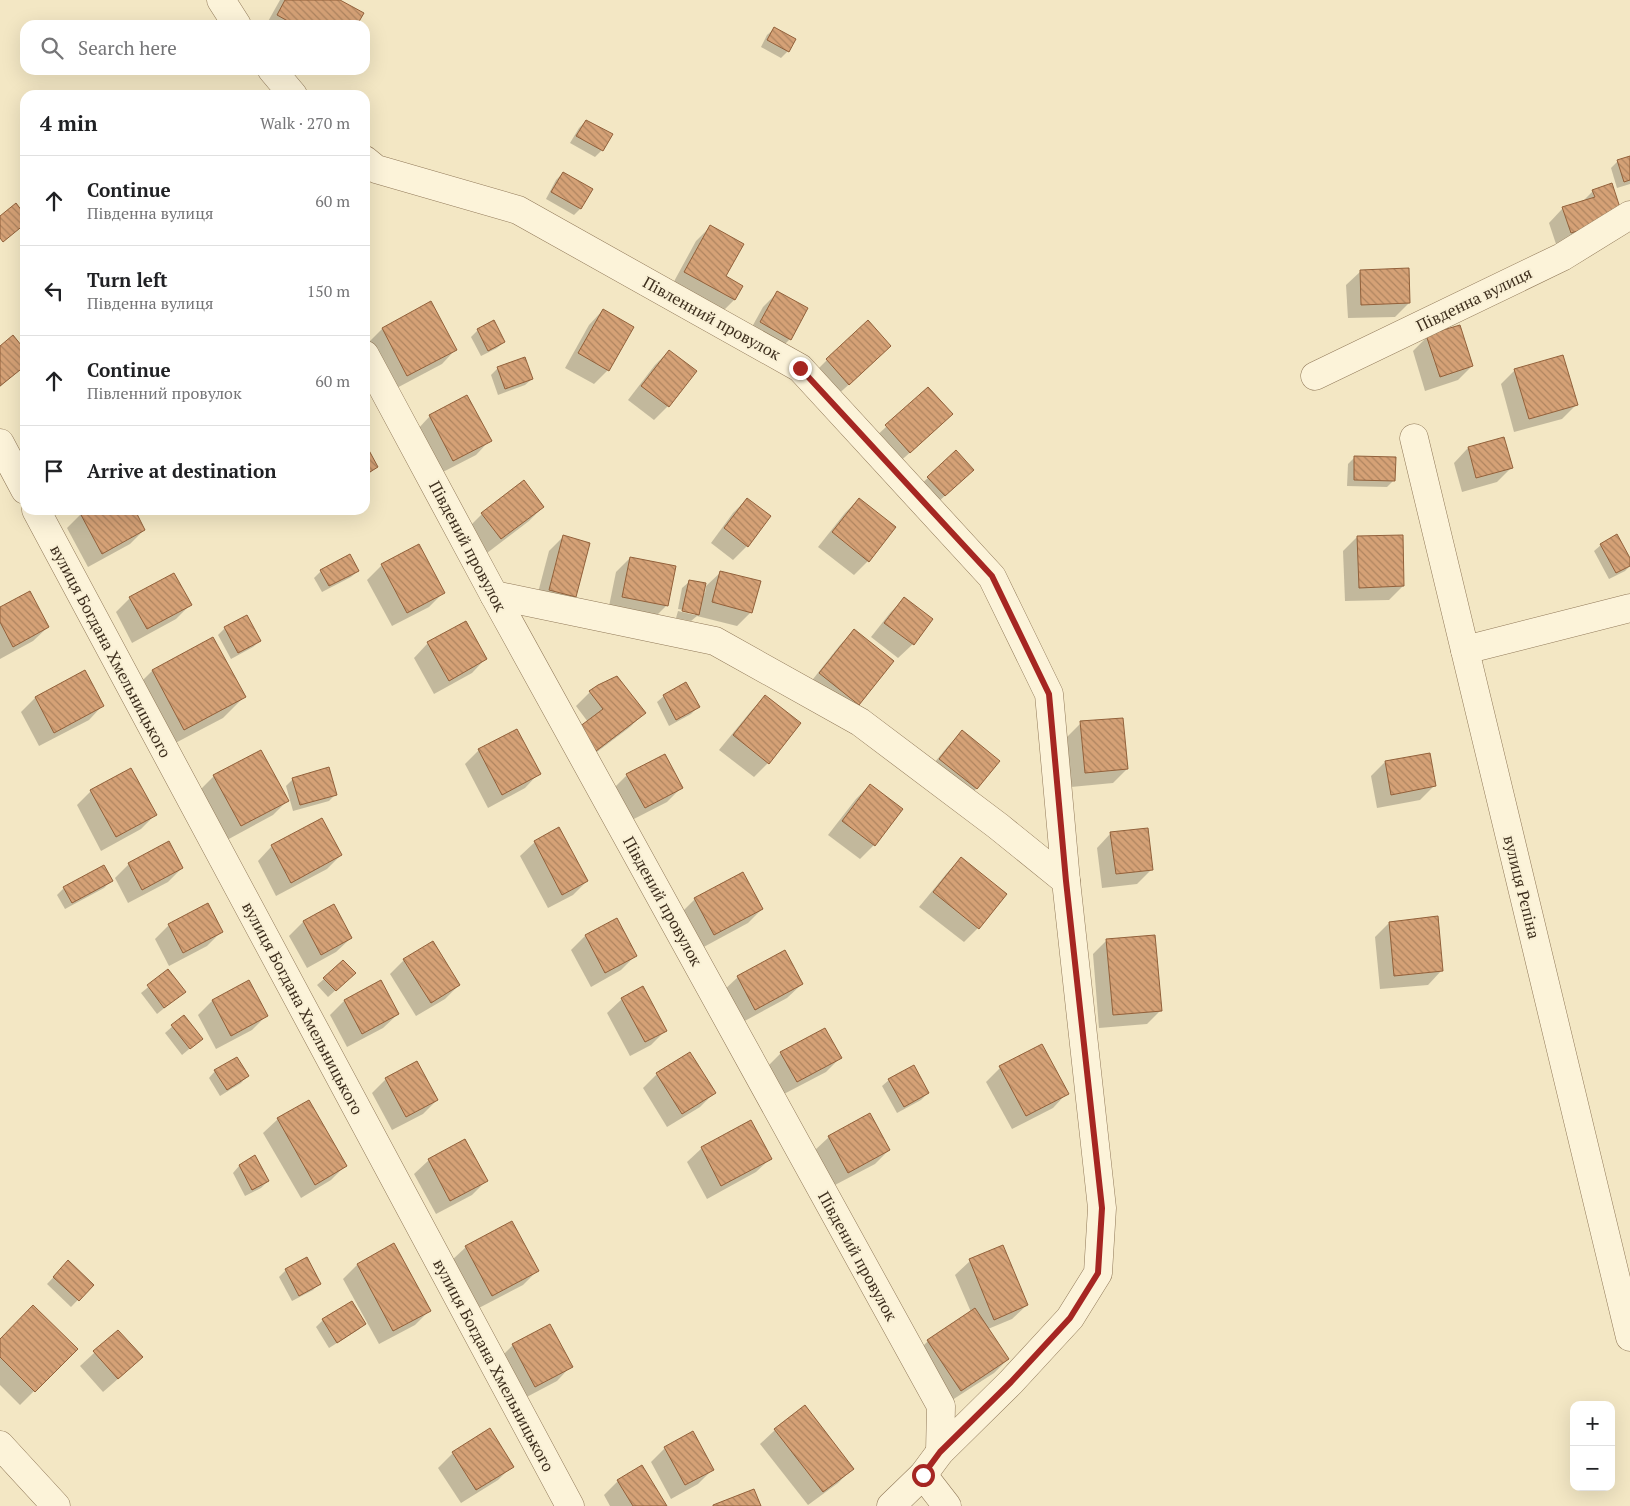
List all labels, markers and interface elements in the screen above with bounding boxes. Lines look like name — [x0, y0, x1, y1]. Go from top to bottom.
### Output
search box — [20, 20, 370, 75]
icon: search — [38, 34, 66, 62]
text: Search here — [78, 35, 177, 60]
text: 4 min — [40, 109, 97, 137]
text: Walk · 270 m — [260, 112, 350, 134]
text: Continue — [87, 177, 171, 202]
icon: ahead — [40, 187, 68, 215]
text: 60 m — [315, 190, 350, 212]
text: Південна вулиця — [87, 202, 213, 224]
street label: Південна вулиця — [1412, 261, 1536, 337]
text: Turn left — [87, 267, 168, 292]
street label: Півленний провулок — [639, 271, 785, 365]
icon: left — [40, 277, 68, 305]
text: 150 m — [307, 280, 350, 302]
text: Південна вулиця — [87, 292, 213, 314]
text: Continue — [87, 357, 171, 382]
route end — [789, 357, 812, 380]
icon: ahead — [40, 367, 68, 395]
text: 60 m — [315, 370, 350, 392]
text: Півленний провулок — [87, 382, 242, 404]
icon: arrive — [40, 457, 68, 485]
text: Arrive at destination — [87, 458, 276, 483]
street label: Південий провулок — [424, 477, 512, 616]
street label: вулиця Богдана Хмельницького — [45, 541, 177, 761]
street label: Південий провулок — [618, 832, 708, 970]
street label: вулиця Рєпіна — [1499, 833, 1545, 941]
street label: вулиця Богдана Хмельницького — [237, 898, 369, 1118]
street label: Південий провулок — [813, 1187, 903, 1325]
street label: вулиця Богдана Хмельницького — [428, 1255, 560, 1475]
map controls — [1570, 1401, 1615, 1491]
button: + — [1570, 1401, 1615, 1446]
button: − — [1570, 1446, 1615, 1491]
route start — [912, 1464, 935, 1487]

